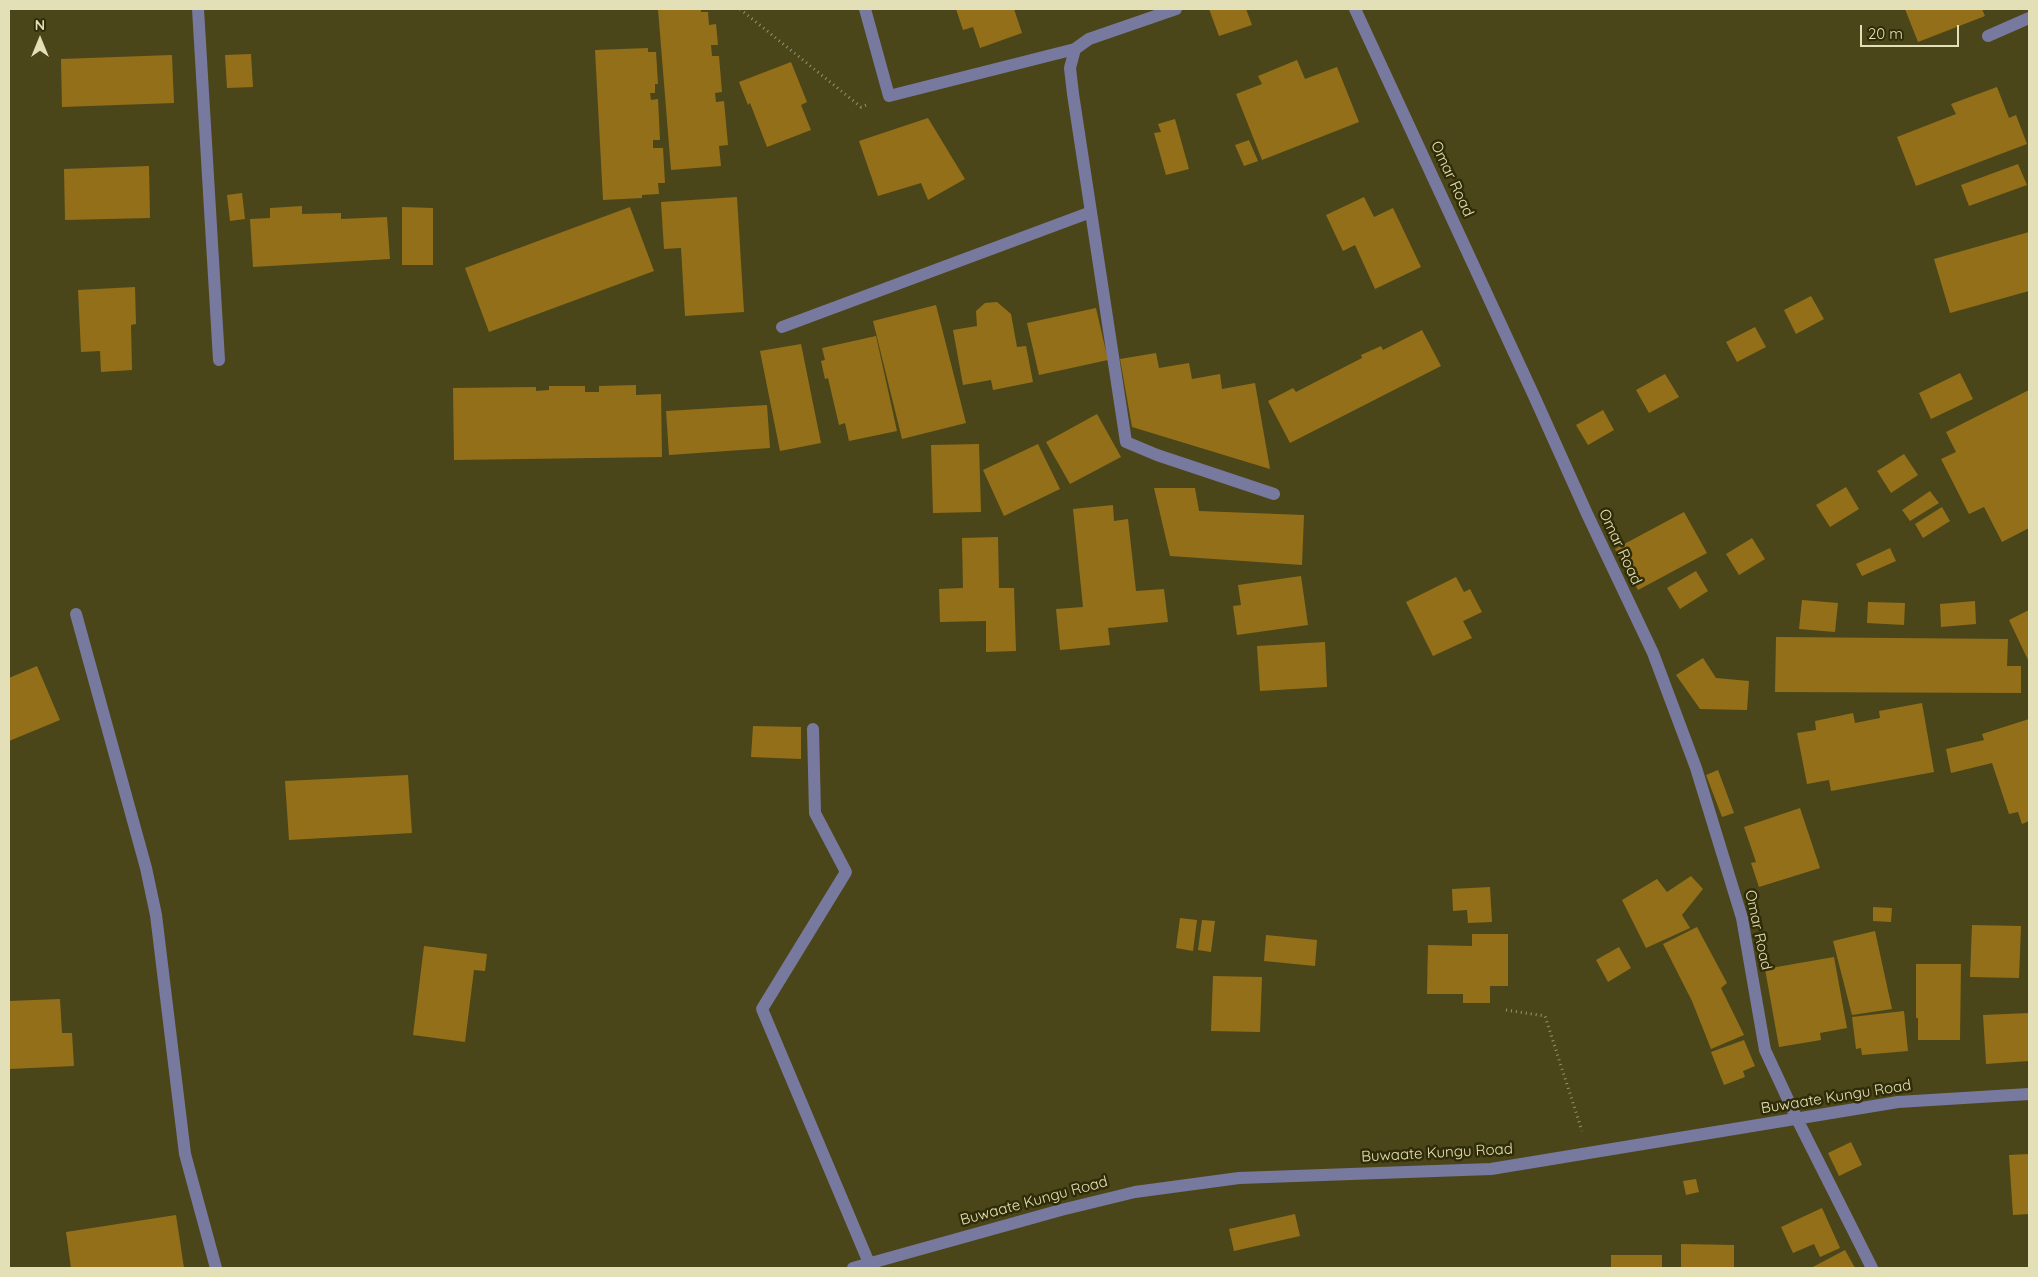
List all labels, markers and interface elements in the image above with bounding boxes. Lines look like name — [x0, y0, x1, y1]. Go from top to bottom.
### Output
north arrow — [15, 15, 65, 65]
scale bar — [1863, 15, 1962, 47]
text: N — [35, 16, 45, 34]
text: 20 m — [1868, 24, 1903, 43]
street label: Omar Road — [1427, 138, 1477, 220]
street label: Omar Road — [1595, 506, 1645, 588]
street label: Omar Road — [1741, 888, 1775, 972]
street label: Buwaate Kungu Road — [1760, 1076, 1912, 1118]
street label: Buwaate Kungu Road — [1361, 1140, 1513, 1166]
street label: Buwaate Kungu Road — [958, 1173, 1110, 1229]

